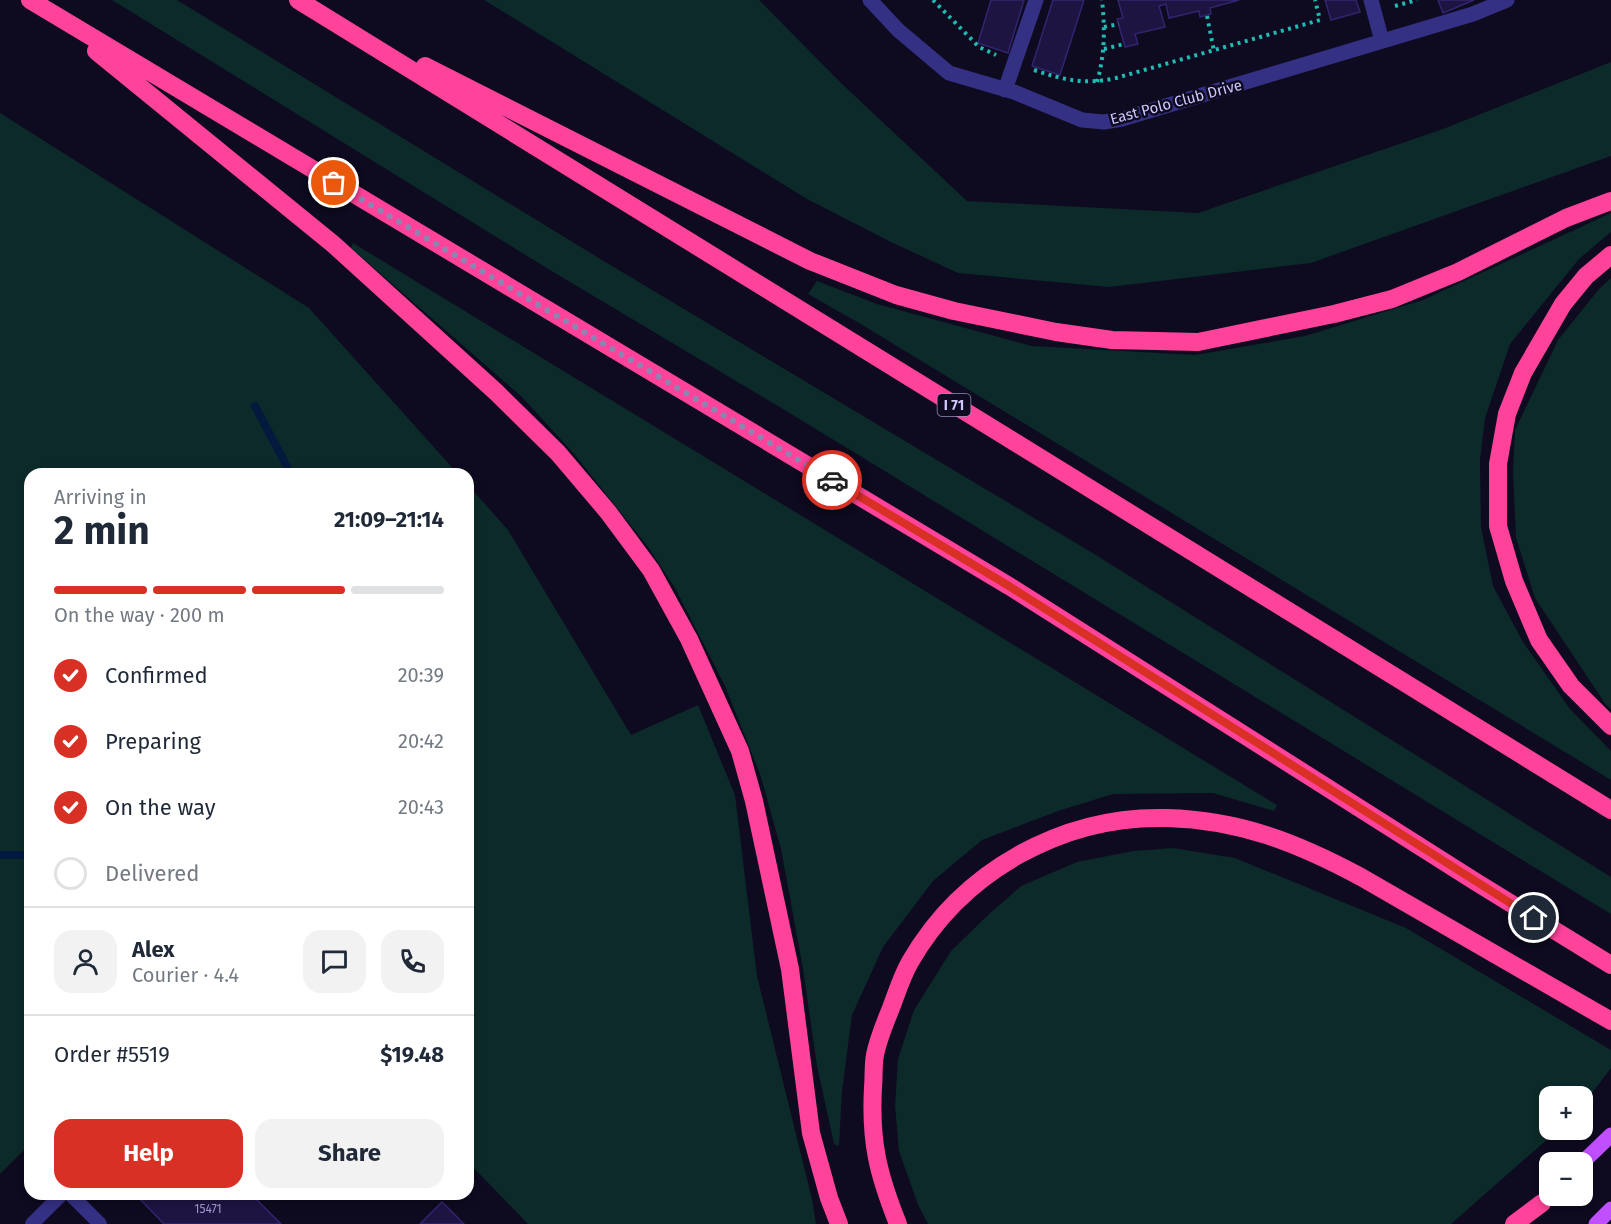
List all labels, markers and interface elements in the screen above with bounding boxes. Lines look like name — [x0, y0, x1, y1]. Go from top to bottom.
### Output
street label: East Polo Club Drive — [1108, 76, 1244, 128]
pin — [308, 157, 359, 208]
icon: bag — [317, 166, 350, 199]
road number: I 71 — [938, 394, 970, 416]
courier — [802, 450, 862, 510]
icon: car — [816, 464, 849, 497]
text: Arriving in — [54, 485, 147, 509]
text: 21:09–21:14 — [334, 506, 444, 533]
text: 2 min — [54, 508, 150, 554]
text: On the way · 200 m — [54, 603, 225, 627]
icon: check — [54, 659, 87, 692]
text: Confirmed — [105, 662, 208, 689]
text: 20:39 — [398, 663, 444, 687]
icon: check — [54, 725, 87, 758]
text: Preparing — [105, 728, 201, 755]
text: 20:42 — [398, 729, 444, 753]
icon: check — [54, 791, 87, 824]
text: On the way — [105, 794, 216, 821]
text: 20:43 — [398, 795, 444, 819]
text: Delivered — [105, 860, 200, 887]
pin — [1508, 892, 1559, 943]
icon: home — [1517, 901, 1550, 934]
button: person — [54, 930, 117, 993]
button: chat — [303, 930, 366, 993]
button: phone — [381, 930, 444, 993]
text: Alex — [132, 936, 175, 963]
text: Courier · 4.4 — [132, 963, 239, 987]
text: Order #5519 — [54, 1041, 170, 1068]
text: $19.48 — [380, 1041, 444, 1068]
map controls — [1539, 1086, 1593, 1206]
button: + — [1539, 1086, 1593, 1140]
button: Help — [54, 1119, 243, 1188]
button: Share — [255, 1119, 444, 1188]
button: − — [1539, 1152, 1593, 1206]
house number: 15471 — [194, 1202, 222, 1216]

